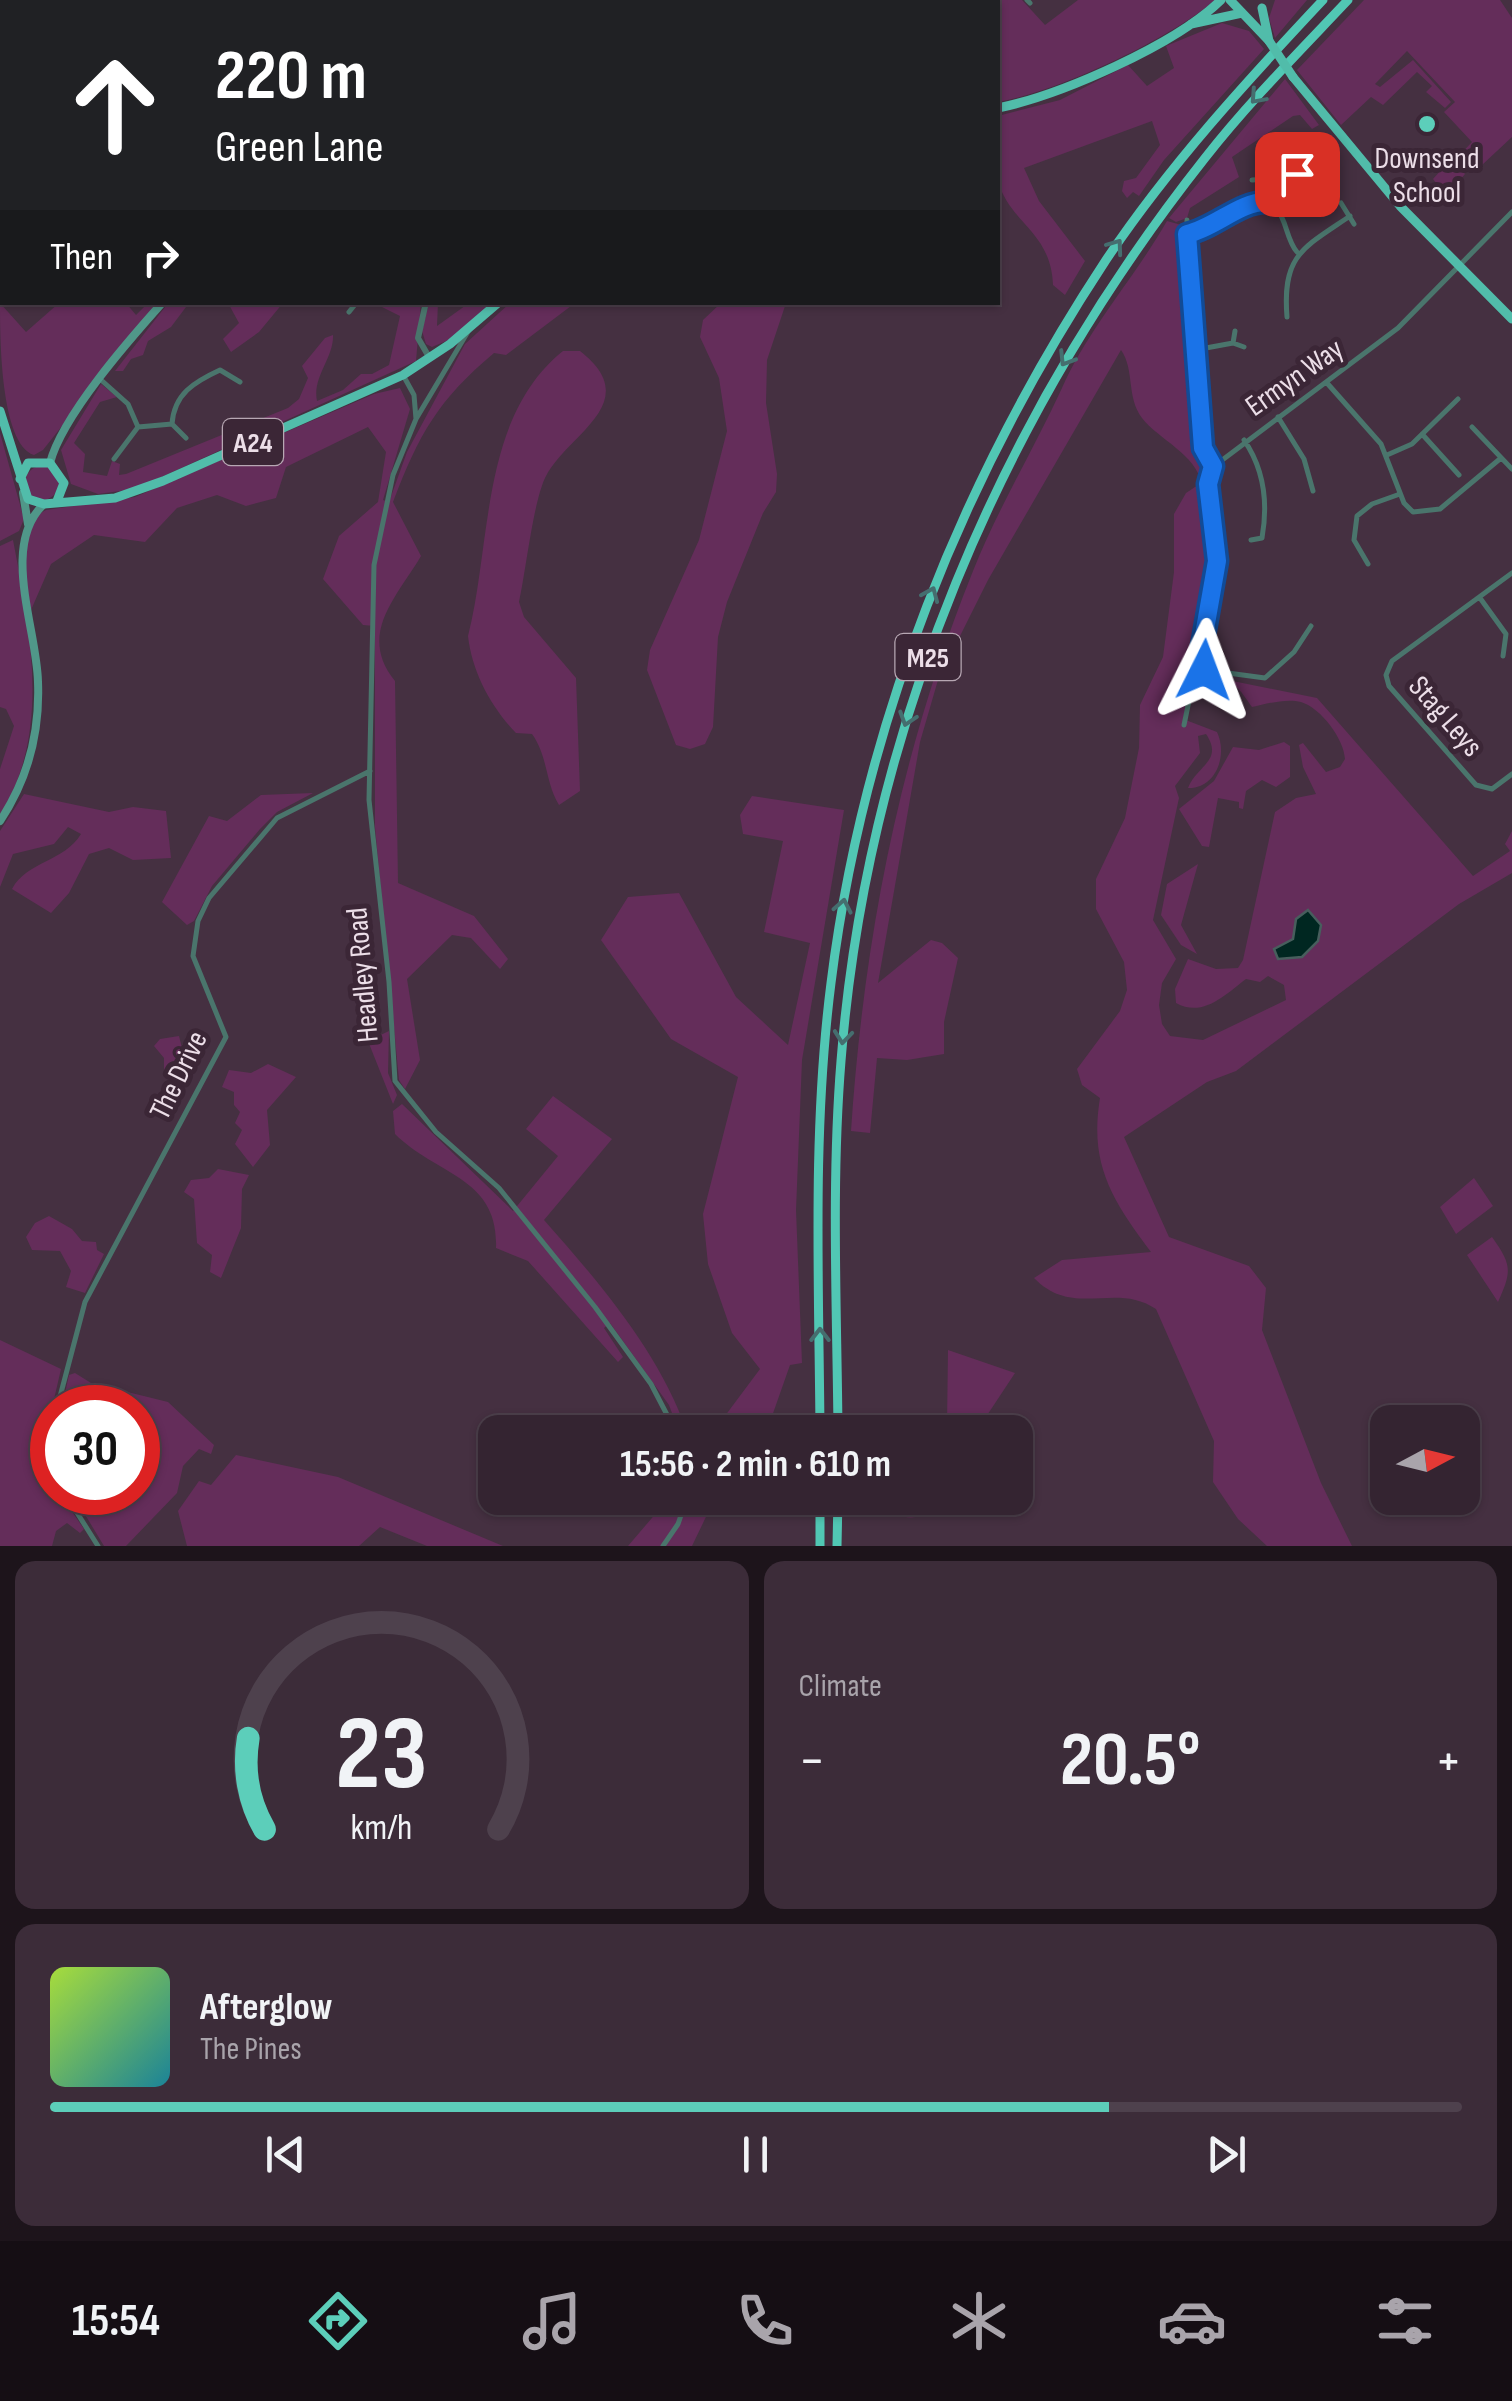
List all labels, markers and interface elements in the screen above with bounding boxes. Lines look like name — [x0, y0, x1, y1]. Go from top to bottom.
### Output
text: 220 m — [215, 35, 367, 119]
icon: ahead — [50, 40, 180, 170]
one-way arrow — [1251, 85, 1269, 104]
marker: Downsend School — [1416, 113, 1438, 135]
text: Green Lane — [215, 120, 384, 175]
pin — [1255, 132, 1340, 217]
place label: Downsend School — [1375, 141, 1479, 211]
icon: arrive — [1270, 147, 1325, 202]
icon: right — [133, 230, 188, 285]
text: Then — [50, 235, 113, 280]
one-way arrow — [1104, 239, 1123, 258]
street label: Ermyn Way — [1239, 331, 1351, 424]
one-way arrow — [1060, 348, 1079, 366]
road number: A24 — [223, 419, 283, 465]
one-way arrow — [919, 586, 939, 604]
position arrow — [1152, 618, 1256, 722]
road number: M25 — [896, 634, 960, 680]
street label: Stag Leys — [1400, 669, 1490, 764]
one-way arrow — [898, 710, 918, 727]
one-way arrow — [831, 898, 852, 915]
street label: Headley Road — [339, 906, 387, 1044]
street label: The Drive — [142, 1025, 216, 1126]
one-way arrow — [833, 1030, 854, 1046]
one-way arrow — [809, 1327, 831, 1342]
speed limit sign: 30 — [30, 1385, 160, 1515]
north arrow — [1370, 1405, 1480, 1515]
map controls — [1370, 1405, 1480, 1515]
text: 15:56 · 2 min · 610 m — [620, 1442, 891, 1487]
text: Climate — [799, 1667, 882, 1706]
text: 23 — [336, 1693, 428, 1818]
text: 20.5° — [1060, 1716, 1200, 1807]
text: − — [799, 1728, 825, 1795]
text: + — [1435, 1728, 1462, 1795]
text: km/h — [351, 1807, 413, 1850]
text: Afterglow — [200, 1985, 333, 2030]
text: The Pines — [200, 2030, 302, 2069]
icon: previous — [258, 2127, 313, 2182]
icon: pause — [728, 2127, 783, 2182]
icon: next — [1199, 2127, 1254, 2182]
icon: directions — [303, 2286, 373, 2356]
icon: music — [517, 2286, 587, 2356]
icon: phone — [730, 2286, 800, 2356]
icon: climate — [944, 2286, 1014, 2356]
icon: car — [1157, 2286, 1227, 2356]
icon: filters — [1370, 2286, 1440, 2356]
text: 15:54 — [72, 2294, 160, 2349]

